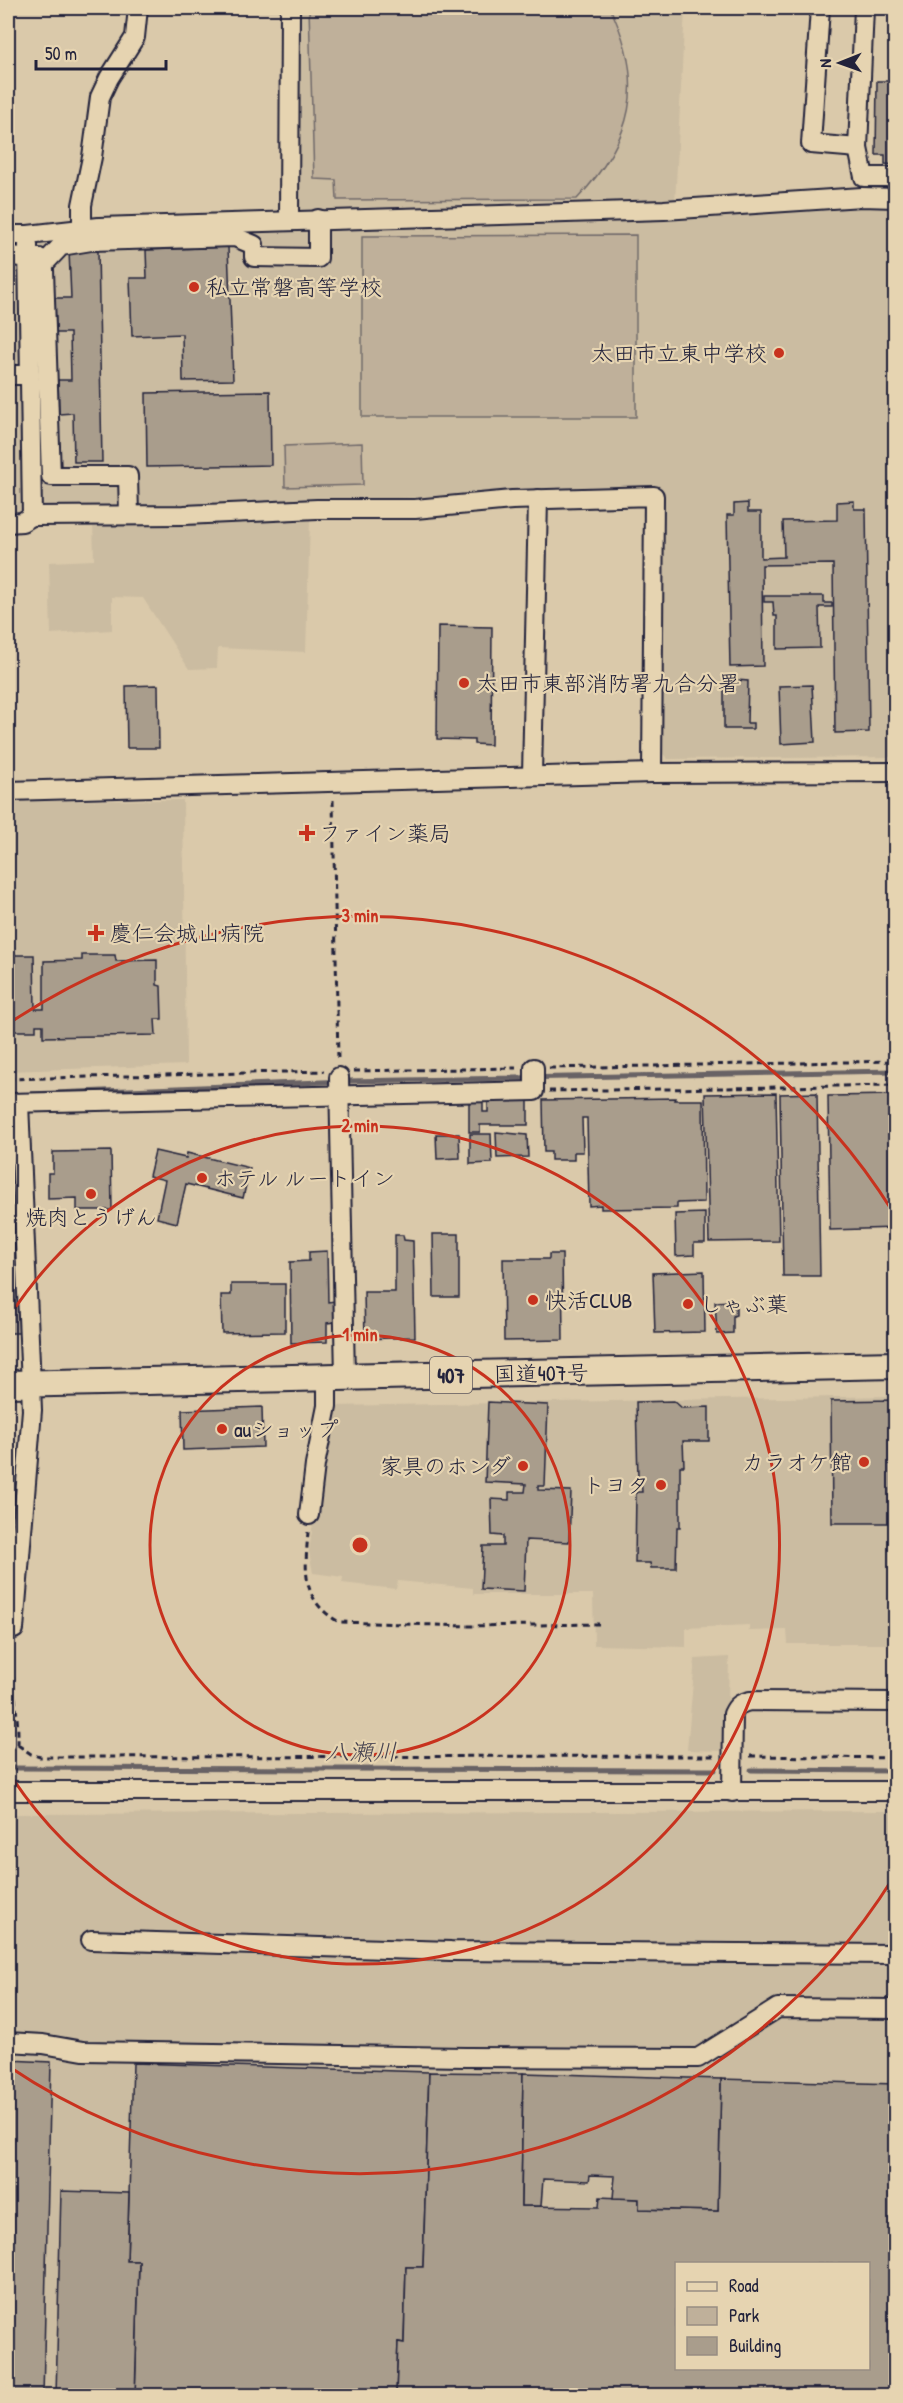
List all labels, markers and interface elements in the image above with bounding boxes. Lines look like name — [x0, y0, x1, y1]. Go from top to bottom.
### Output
scale bar — [36, 33, 166, 71]
north arrow — [810, 33, 870, 93]
text: 50 m — [45, 41, 77, 66]
text: N — [814, 58, 836, 68]
place label: 私立常磐高等学校 — [206, 272, 382, 302]
marker: 私立常磐高等学校 — [187, 280, 201, 294]
place label: 太田市立東中学校 — [591, 338, 767, 368]
marker: 太田市立東中学校 — [772, 346, 786, 360]
place label: 太田市東部消防署九合分署 — [476, 668, 740, 698]
marker: 太田市東部消防署九合分署 — [457, 676, 471, 690]
place label: ファイン薬局 — [319, 818, 451, 848]
marker: ファイン薬局 — [300, 826, 314, 840]
text: 3 min — [342, 903, 378, 928]
place label: 慶仁会城山病院 — [110, 918, 264, 948]
marker: 慶仁会城山病院 — [87, 924, 105, 942]
text: 2 min — [342, 1113, 378, 1138]
place label: ホテル ルートイン — [214, 1163, 395, 1193]
marker: ホテル ルートイン — [195, 1171, 209, 1185]
marker: 焼肉とうげん — [84, 1187, 98, 1201]
place label: 焼肉とうげん — [25, 1202, 157, 1232]
place label: 快活CLUB — [545, 1285, 633, 1315]
place label: しゃぶ葉 — [700, 1289, 788, 1319]
marker: 快活CLUB — [526, 1293, 540, 1307]
marker: しゃぶ葉 — [681, 1297, 695, 1311]
text: 1 min — [342, 1322, 378, 1347]
road number: 407 — [430, 1357, 472, 1393]
street label: 国道407号 — [493, 1357, 589, 1389]
place label: auショップ — [234, 1414, 339, 1444]
marker: auショップ — [215, 1422, 229, 1436]
place label: カラオケ館 — [742, 1447, 852, 1477]
place label: 家具のホンダ — [380, 1451, 511, 1481]
marker: カラオケ館 — [857, 1455, 871, 1469]
marker: 家具のホンダ — [516, 1459, 530, 1473]
place label: トヨタ — [583, 1470, 649, 1500]
marker: トヨタ — [654, 1478, 668, 1492]
centre of rings — [350, 1535, 370, 1555]
water label: 八瀬川 — [325, 1735, 397, 1767]
legend — [675, 2262, 870, 2370]
text: Road — [729, 2273, 759, 2298]
text: Park — [729, 2303, 760, 2328]
text: Building — [729, 2333, 781, 2358]

